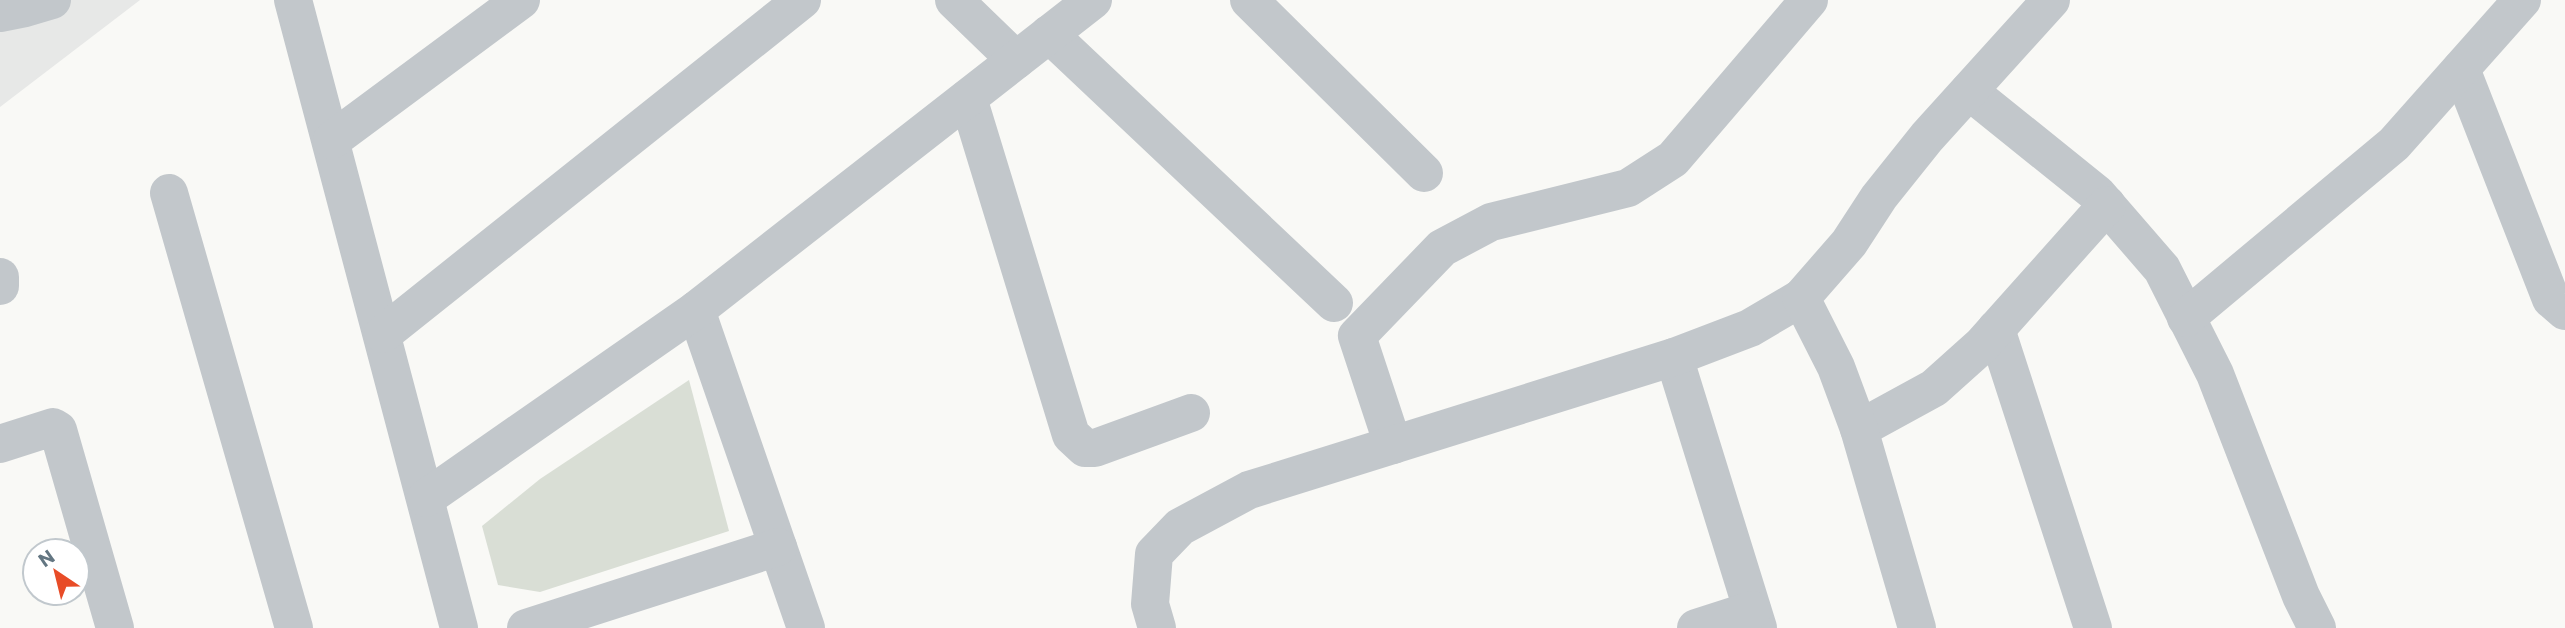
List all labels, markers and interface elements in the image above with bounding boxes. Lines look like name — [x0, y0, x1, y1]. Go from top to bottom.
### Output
north arrow — [21, 537, 91, 607]
text: N — [34, 544, 58, 571]

